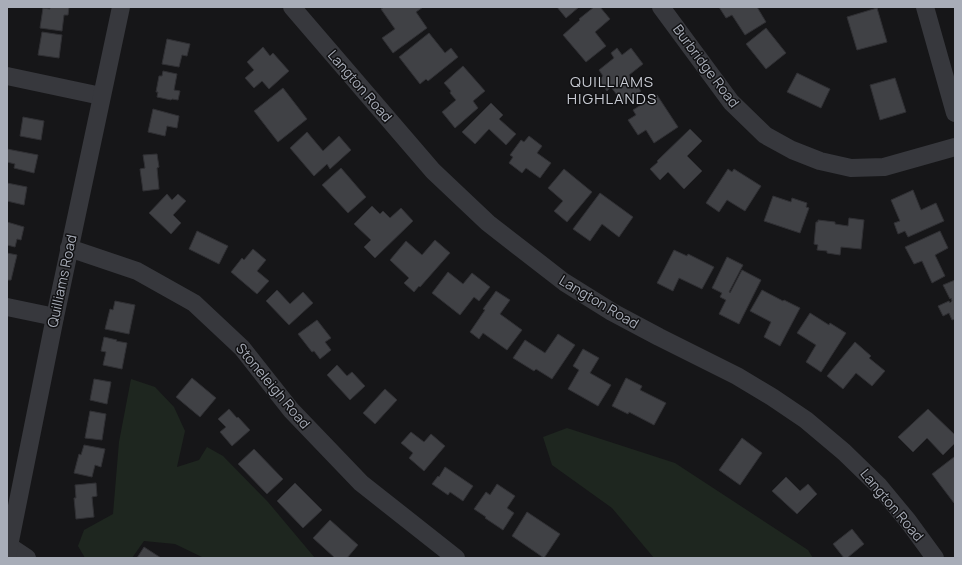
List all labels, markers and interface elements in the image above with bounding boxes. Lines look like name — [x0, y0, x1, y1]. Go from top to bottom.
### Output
street label: Burbridge Road — [669, 20, 744, 111]
street label: Langton Road — [324, 46, 397, 126]
district label: QUILLIAMS HIGHLANDS — [567, 71, 657, 109]
street label: Quilliams Road — [42, 233, 81, 329]
street label: Langton Road — [556, 270, 642, 333]
street label: Stoneleigh Road — [232, 339, 315, 432]
street label: Langton Road — [856, 464, 928, 545]

